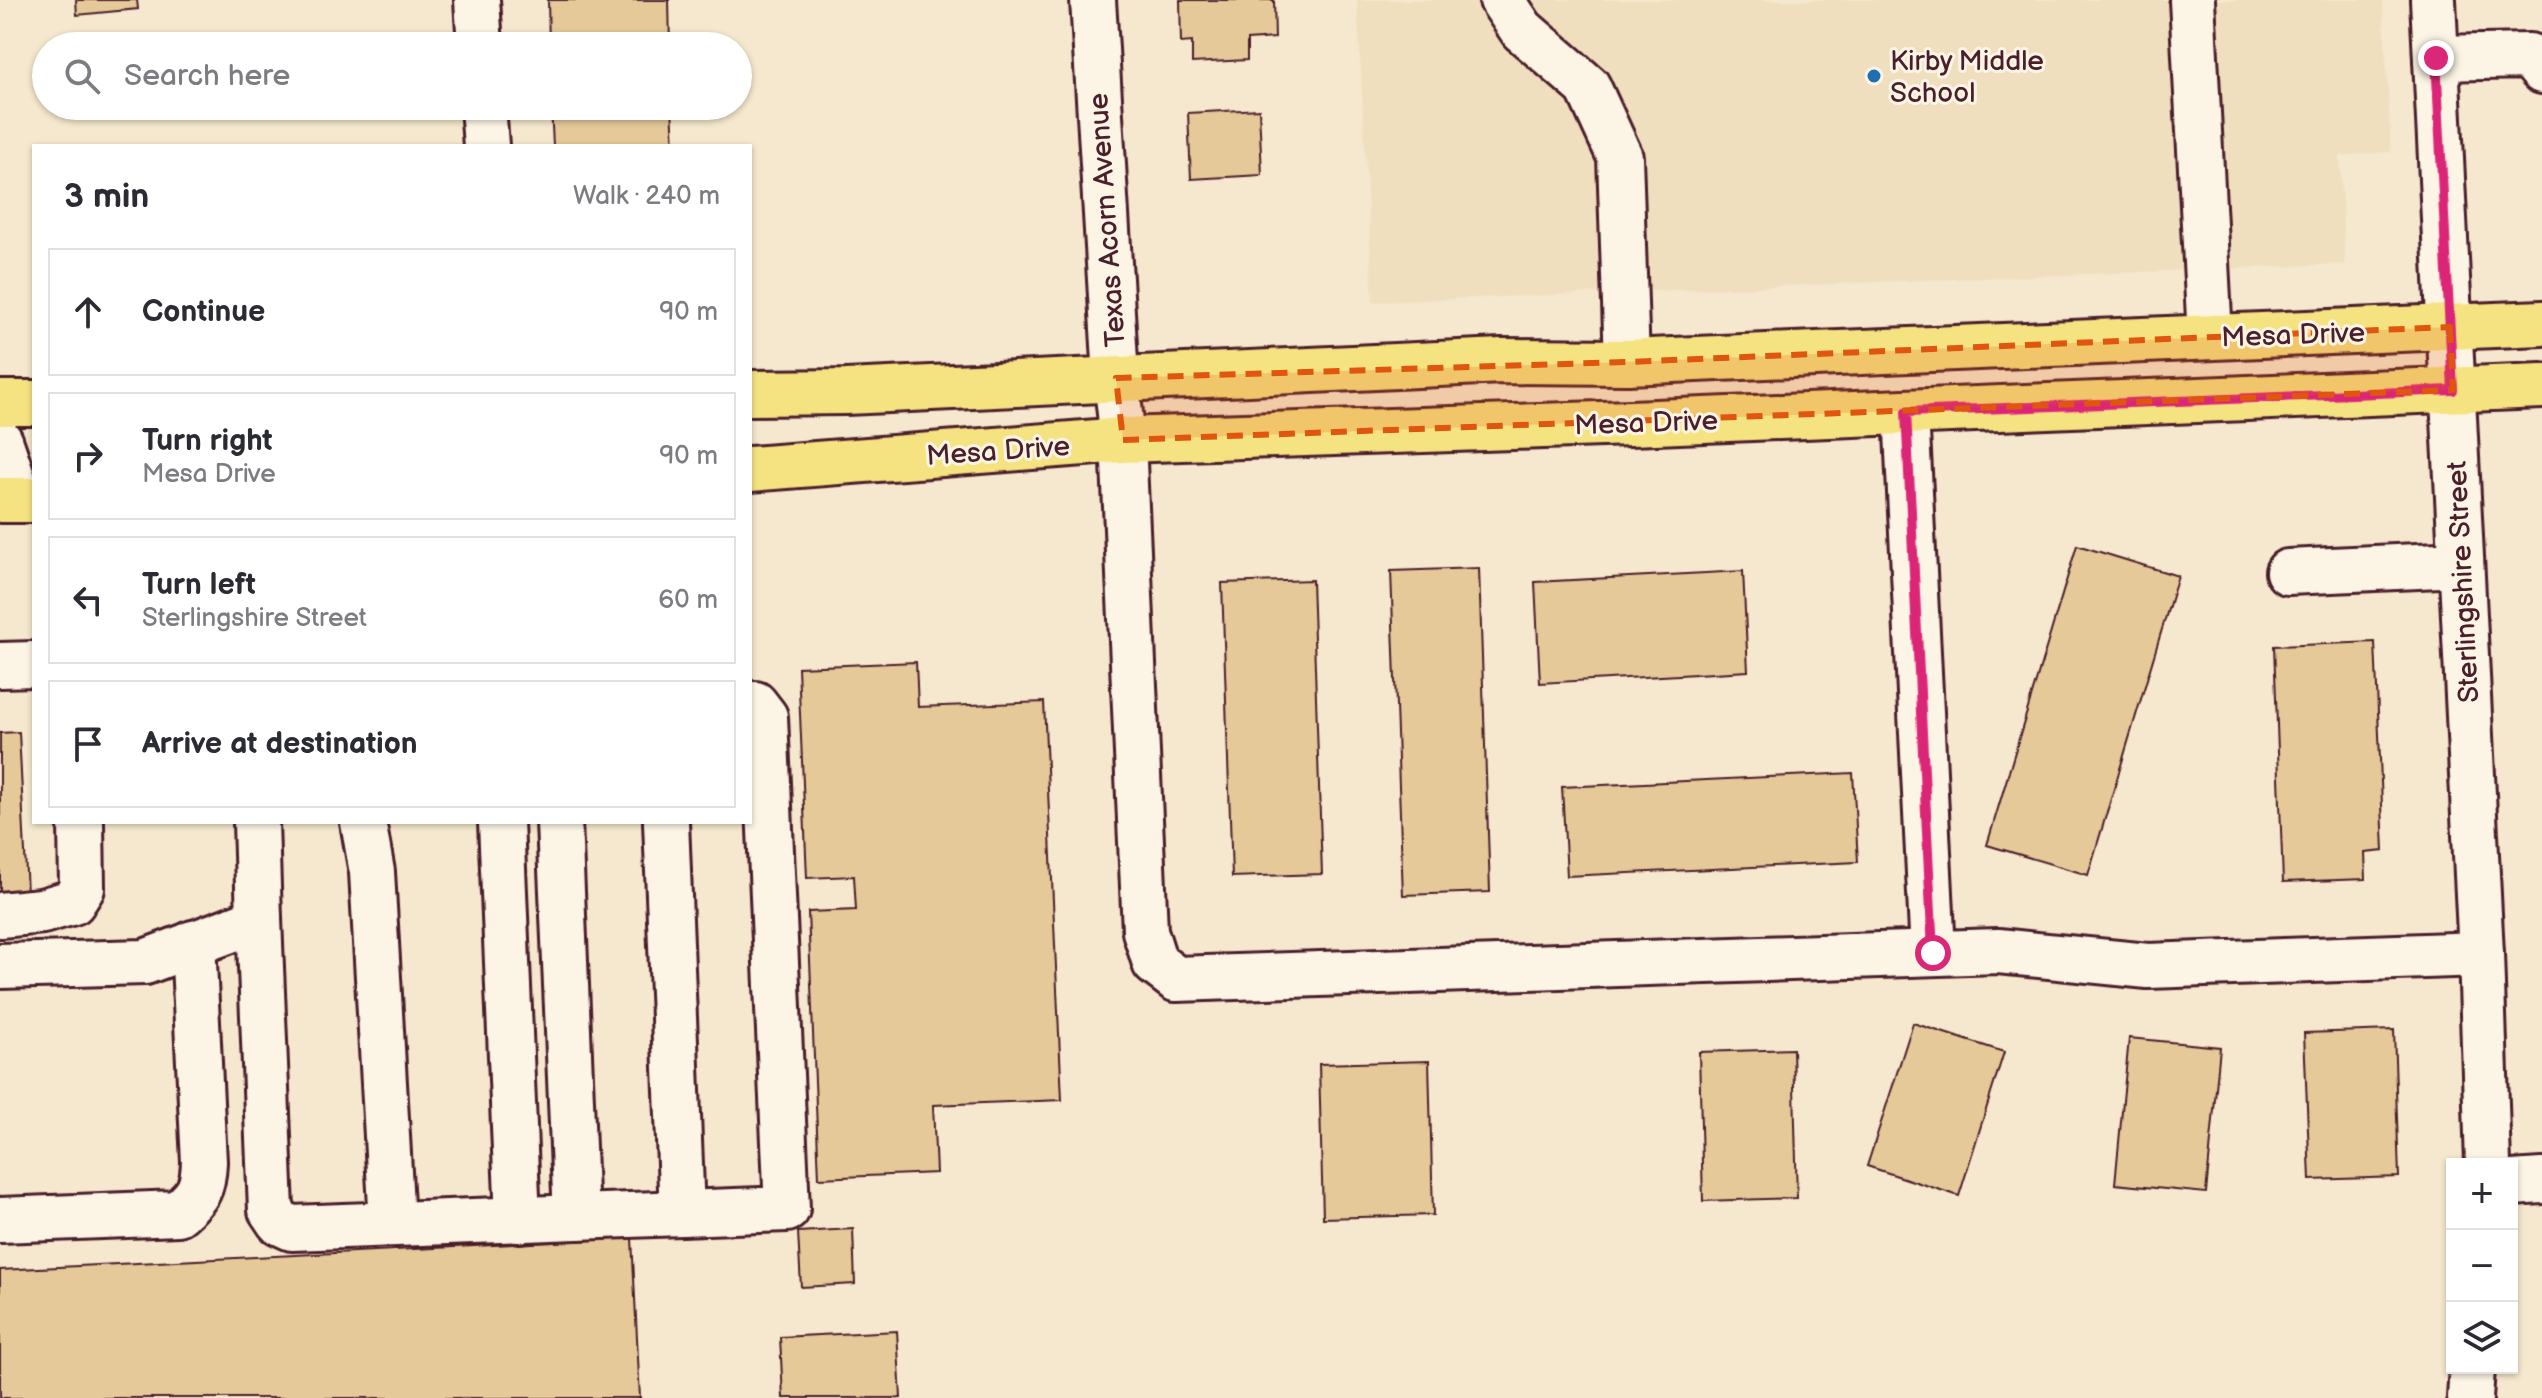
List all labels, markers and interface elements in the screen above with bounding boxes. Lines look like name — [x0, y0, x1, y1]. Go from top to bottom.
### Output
search box — [32, 32, 752, 120]
route end — [2418, 40, 2454, 76]
place label: Kirby Middle School — [1890, 45, 2044, 110]
icon: search — [60, 54, 104, 98]
text: Search here — [124, 58, 290, 94]
marker: Kirby Middle School — [1865, 67, 1883, 85]
street label: Texas Acorn Avenue — [1082, 92, 1133, 348]
text: 3 min — [64, 176, 149, 217]
text: Walk · 240 m — [573, 181, 720, 212]
icon: ahead — [66, 290, 110, 334]
text: Continue — [142, 294, 265, 330]
text: 90 m — [659, 297, 718, 328]
street label: Mesa Drive — [2221, 316, 2366, 354]
street label: Mesa Drive — [1574, 404, 1719, 442]
text: Turn right — [142, 423, 273, 459]
street label: Mesa Drive — [925, 430, 1071, 473]
icon: right — [66, 434, 110, 478]
text: 90 m — [659, 441, 718, 472]
text: Mesa Drive — [142, 459, 276, 490]
street label: Sterlingshire Street — [2441, 460, 2486, 704]
text: Turn left — [142, 567, 256, 603]
icon: left — [66, 578, 110, 622]
text: 60 m — [658, 585, 718, 616]
text: Sterlingshire Street — [142, 603, 367, 634]
icon: arrive — [66, 722, 110, 766]
text: Arrive at destination — [142, 726, 418, 762]
route start — [1915, 935, 1951, 971]
map controls — [2446, 1158, 2518, 1374]
button: + — [2446, 1158, 2518, 1230]
button: − — [2446, 1230, 2518, 1302]
button: layers — [2446, 1302, 2518, 1374]

